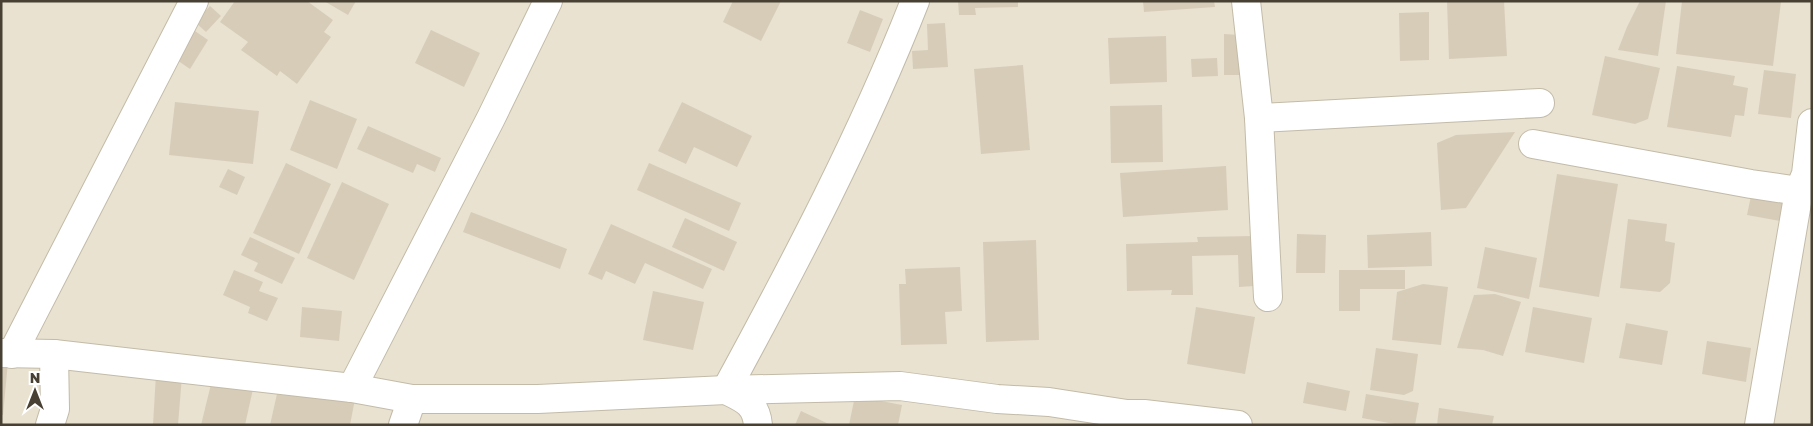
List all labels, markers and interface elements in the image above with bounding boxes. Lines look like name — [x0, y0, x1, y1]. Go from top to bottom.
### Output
north arrow — [10, 366, 60, 416]
text: N — [30, 369, 40, 386]

